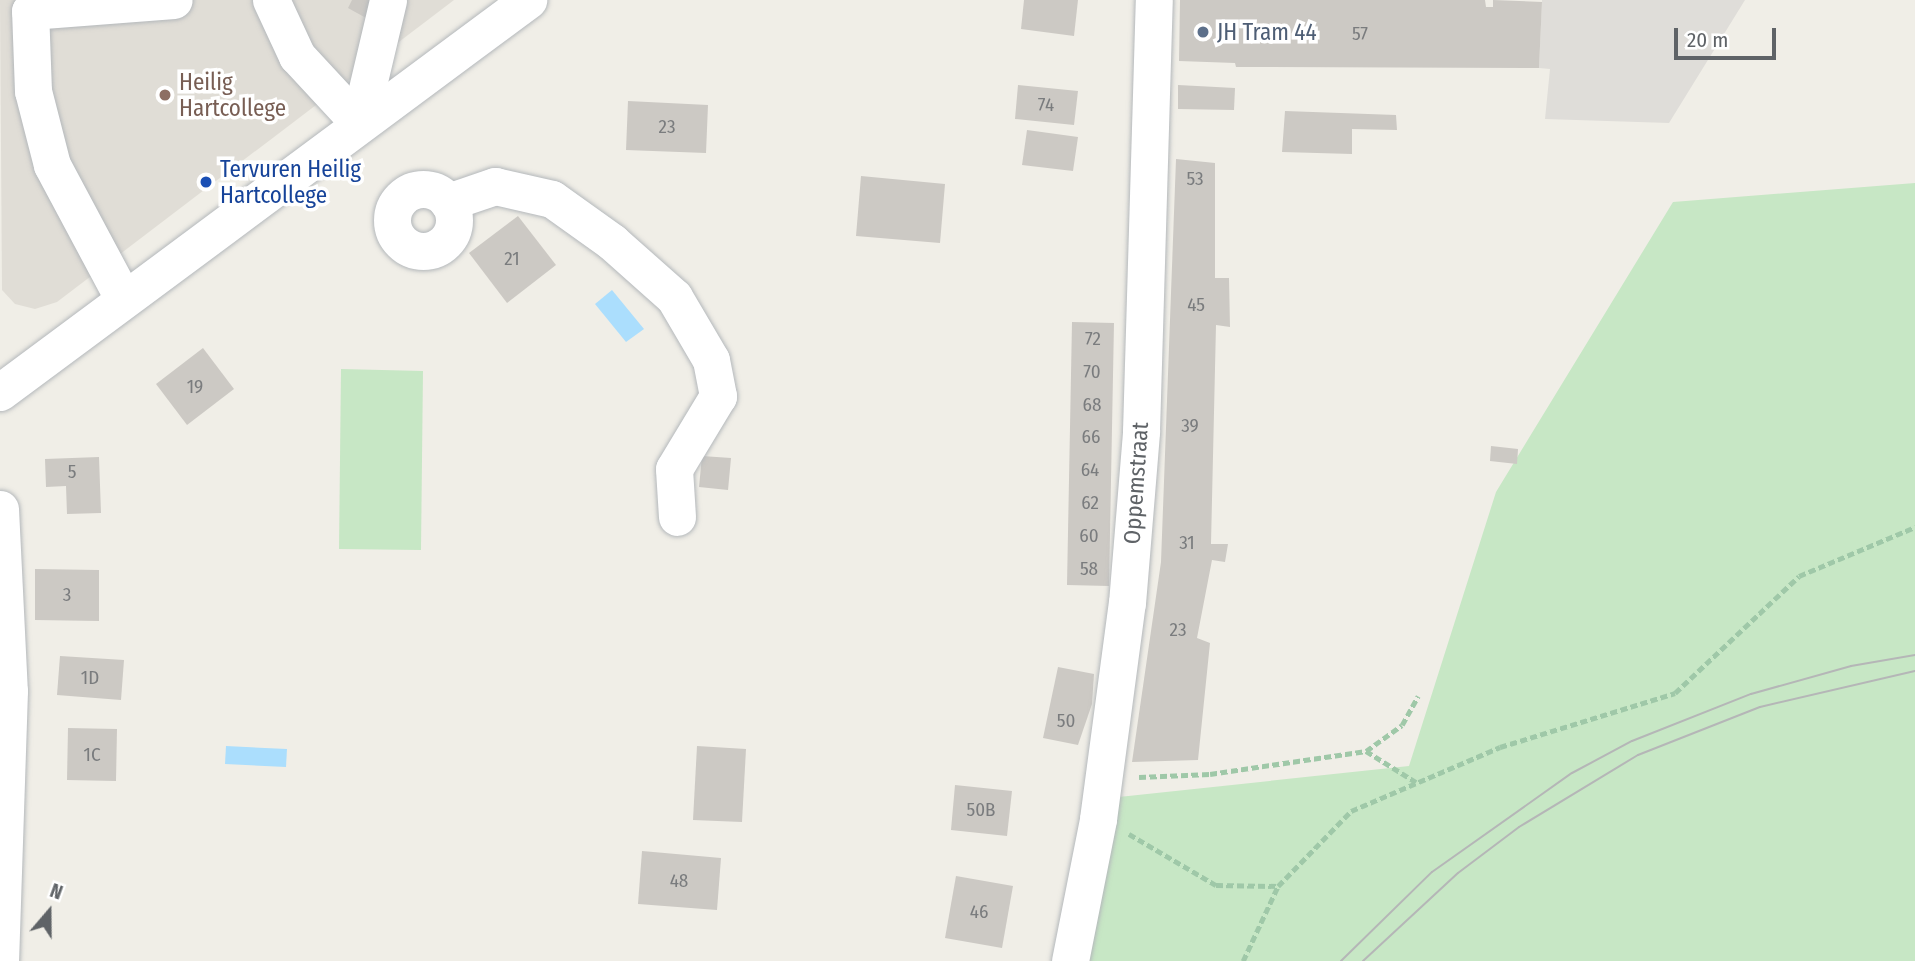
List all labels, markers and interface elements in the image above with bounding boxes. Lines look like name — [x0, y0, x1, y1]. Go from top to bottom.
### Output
scale bar — [1677, 14, 1778, 58]
place label: JH Tram 44 — [1217, 18, 1317, 46]
house number: 57 — [1352, 23, 1368, 45]
marker: JH Tram 44 — [1195, 24, 1211, 40]
text: 20 m — [1687, 27, 1728, 53]
place label: Heilig Hartcollege — [179, 68, 286, 122]
marker: Heilig Hartcollege — [157, 87, 173, 103]
house number: 74 — [1038, 94, 1054, 116]
house number: 23 — [659, 116, 675, 138]
place label: Tervuren Heilig Hartcollege — [220, 155, 361, 209]
house number: 53 — [1186, 168, 1204, 190]
marker: Tervuren Heilig Hartcollege — [198, 174, 214, 190]
house number: 21 — [504, 248, 520, 270]
house number: 45 — [1187, 294, 1205, 316]
house number: 72 — [1085, 328, 1101, 350]
house number: 70 — [1083, 361, 1101, 383]
house number: 19 — [187, 376, 203, 398]
house number: 68 — [1083, 394, 1101, 416]
house number: 39 — [1181, 415, 1199, 437]
street label: Oppemstraat — [1118, 421, 1154, 545]
house number: 66 — [1082, 426, 1100, 448]
house number: 64 — [1081, 459, 1099, 481]
house number: 5 — [68, 461, 76, 483]
house number: 62 — [1081, 492, 1099, 514]
house number: 60 — [1079, 525, 1099, 547]
house number: 31 — [1179, 532, 1195, 554]
house number: 58 — [1080, 558, 1098, 580]
house number: 3 — [63, 584, 71, 606]
house number: 23 — [1170, 619, 1186, 641]
house number: 1D — [81, 667, 99, 689]
house number: 50 — [1057, 710, 1075, 732]
house number: 1C — [83, 744, 101, 766]
house number: 50B — [966, 799, 996, 821]
house number: 48 — [670, 870, 688, 892]
north arrow — [14, 877, 84, 947]
text: N — [47, 879, 66, 905]
house number: 46 — [970, 901, 988, 923]

